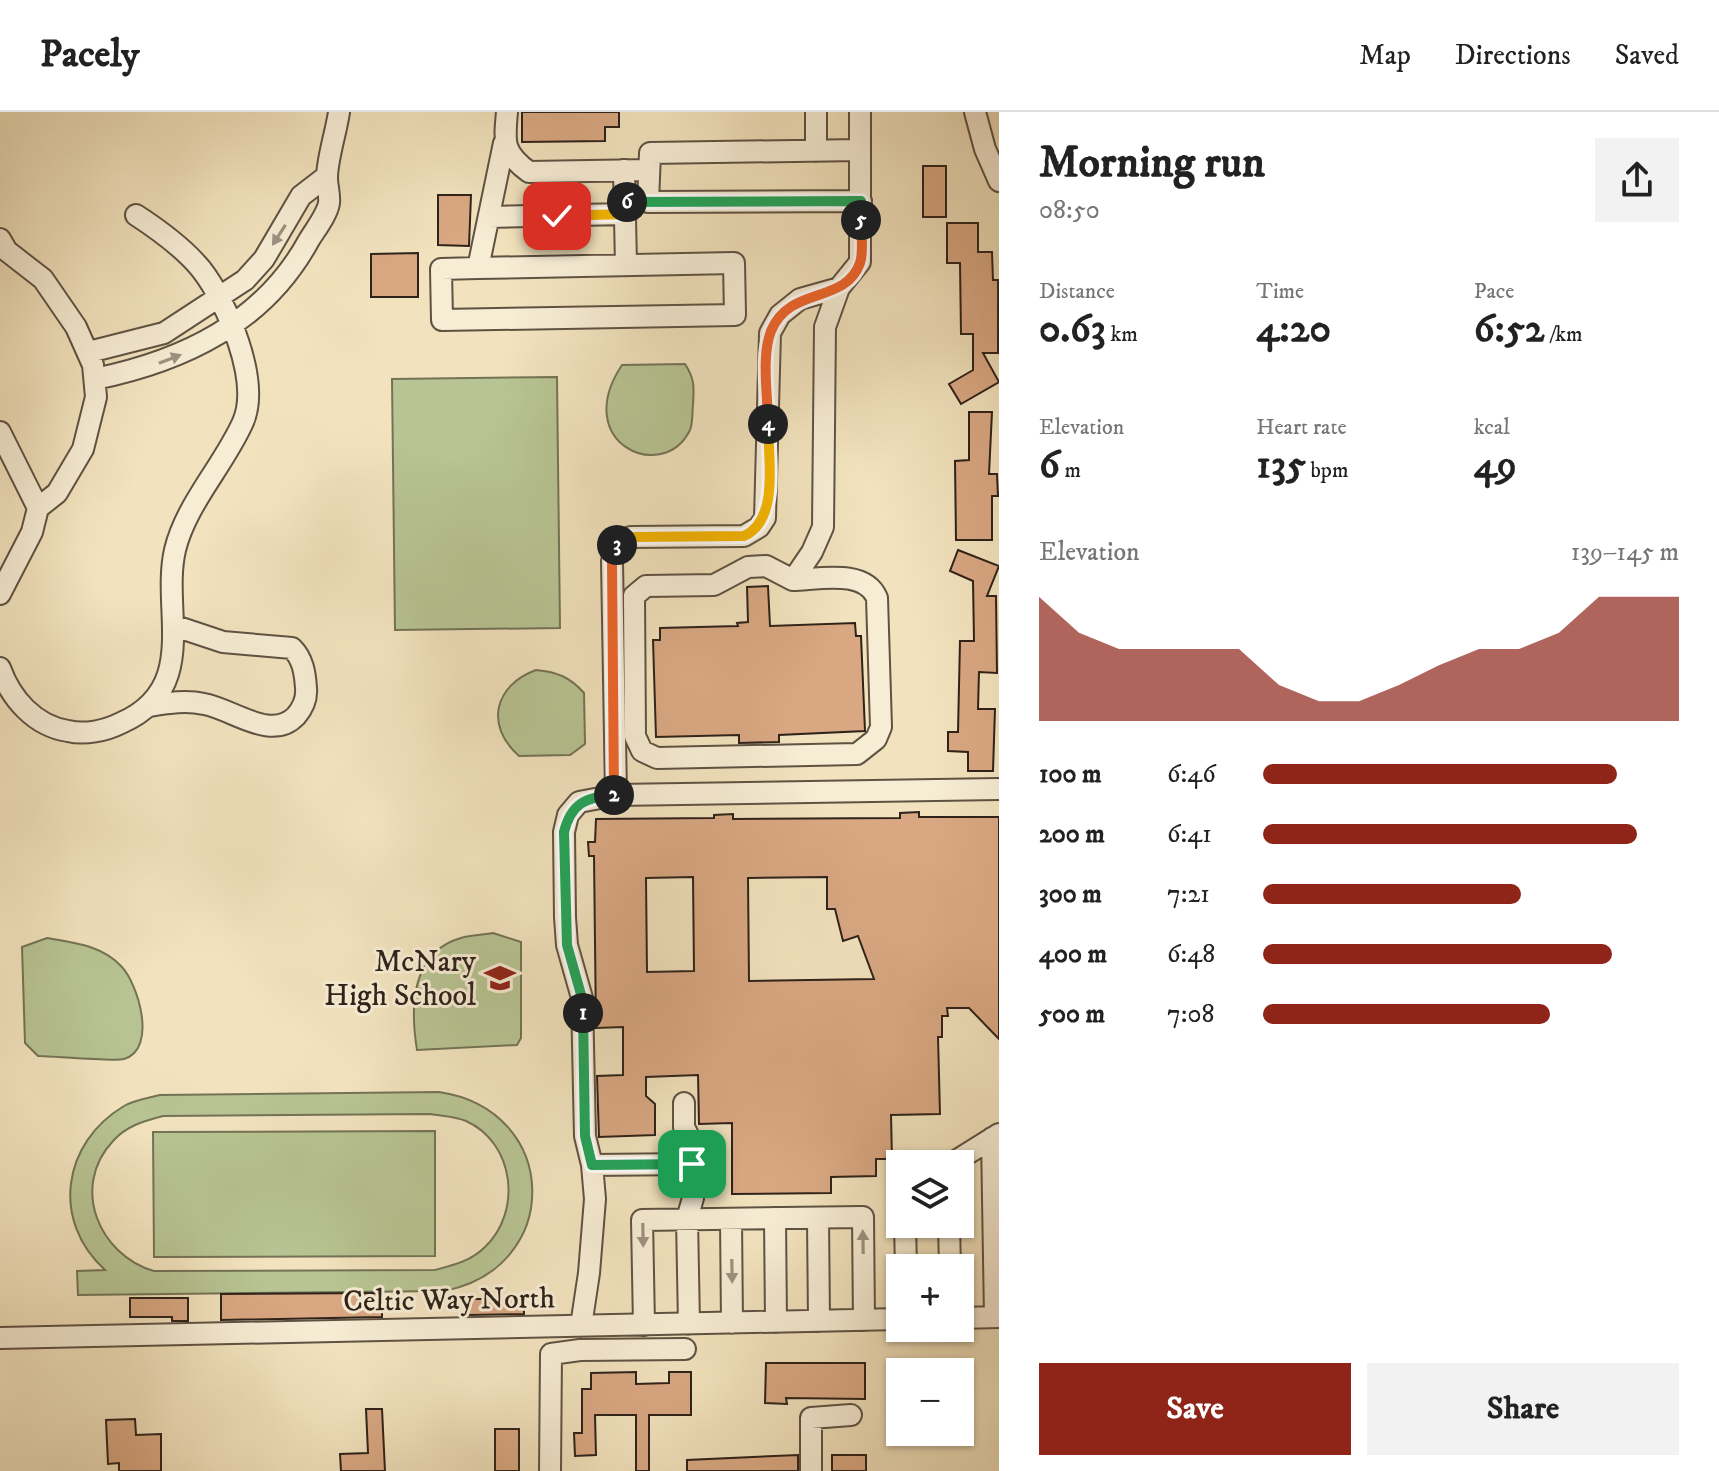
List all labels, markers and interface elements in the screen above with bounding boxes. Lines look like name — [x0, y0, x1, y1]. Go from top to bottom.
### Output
text: Pacely — [40, 31, 139, 79]
text: Map — [1359, 38, 1411, 73]
text: Directions — [1455, 38, 1571, 73]
text: Saved — [1615, 38, 1679, 73]
text: Morning run — [1039, 136, 1265, 191]
button: share — [1595, 138, 1679, 222]
pin — [523, 182, 591, 250]
pin: 6 — [607, 182, 647, 222]
text: 6 — [621, 188, 633, 215]
icon: check — [535, 194, 579, 238]
text: 08:50 — [1039, 194, 1100, 227]
pin: 5 — [841, 200, 881, 240]
text: 5 — [856, 206, 866, 233]
one-way arrow — [271, 225, 286, 246]
text: Distance — [1039, 278, 1115, 305]
text: Time — [1256, 278, 1304, 305]
text: Pace — [1474, 278, 1514, 305]
text: 0.63 — [1039, 305, 1106, 355]
text: 4:20 — [1256, 305, 1331, 355]
text: 6:52 — [1474, 305, 1544, 355]
text: km — [1106, 321, 1138, 348]
text: /km — [1544, 321, 1583, 348]
one-way arrow — [158, 352, 182, 365]
pin: 4 — [748, 404, 788, 444]
text: 4 — [762, 410, 774, 437]
text: Elevation — [1039, 414, 1124, 441]
text: Heart rate — [1256, 414, 1347, 441]
text: kcal — [1474, 414, 1510, 441]
text: 6 — [1039, 441, 1060, 491]
text: 135 — [1256, 441, 1306, 491]
text: 49 — [1474, 441, 1517, 491]
text: m — [1060, 457, 1081, 484]
text: bpm — [1306, 457, 1348, 484]
pin: 3 — [597, 525, 637, 565]
text: 3 — [613, 531, 621, 558]
text: Elevation — [1039, 536, 1140, 569]
text: 139–145 m — [1571, 536, 1679, 569]
text: 100 m — [1039, 758, 1102, 791]
text: 6:46 — [1167, 758, 1216, 791]
pin: 2 — [594, 775, 634, 815]
text: 2 — [609, 781, 619, 808]
text: 200 m — [1039, 818, 1105, 851]
text: 6:41 — [1167, 818, 1212, 851]
text: 300 m — [1039, 878, 1102, 911]
text: 7:21 — [1167, 878, 1210, 911]
text: 400 m — [1039, 938, 1107, 971]
text: 6:48 — [1167, 938, 1215, 971]
place label: McNary High School — [324, 944, 477, 1015]
school or university icon: McNary High School — [483, 961, 517, 995]
pin: 1 — [563, 993, 603, 1033]
text: 500 m — [1039, 998, 1105, 1031]
text: 7:08 — [1167, 998, 1214, 1031]
text: 1 — [579, 999, 587, 1026]
pin — [658, 1130, 726, 1198]
icon: arrive — [670, 1142, 714, 1186]
map controls — [886, 1150, 974, 1446]
button: layers — [886, 1150, 974, 1238]
one-way arrow — [636, 1223, 649, 1248]
one-way arrow — [857, 1229, 869, 1254]
button: + — [886, 1254, 974, 1342]
one-way arrow — [725, 1259, 738, 1284]
street label: Celtic Way North — [343, 1280, 556, 1321]
button: − — [886, 1358, 974, 1446]
button: Save — [1039, 1363, 1351, 1455]
button: Share — [1367, 1363, 1679, 1455]

